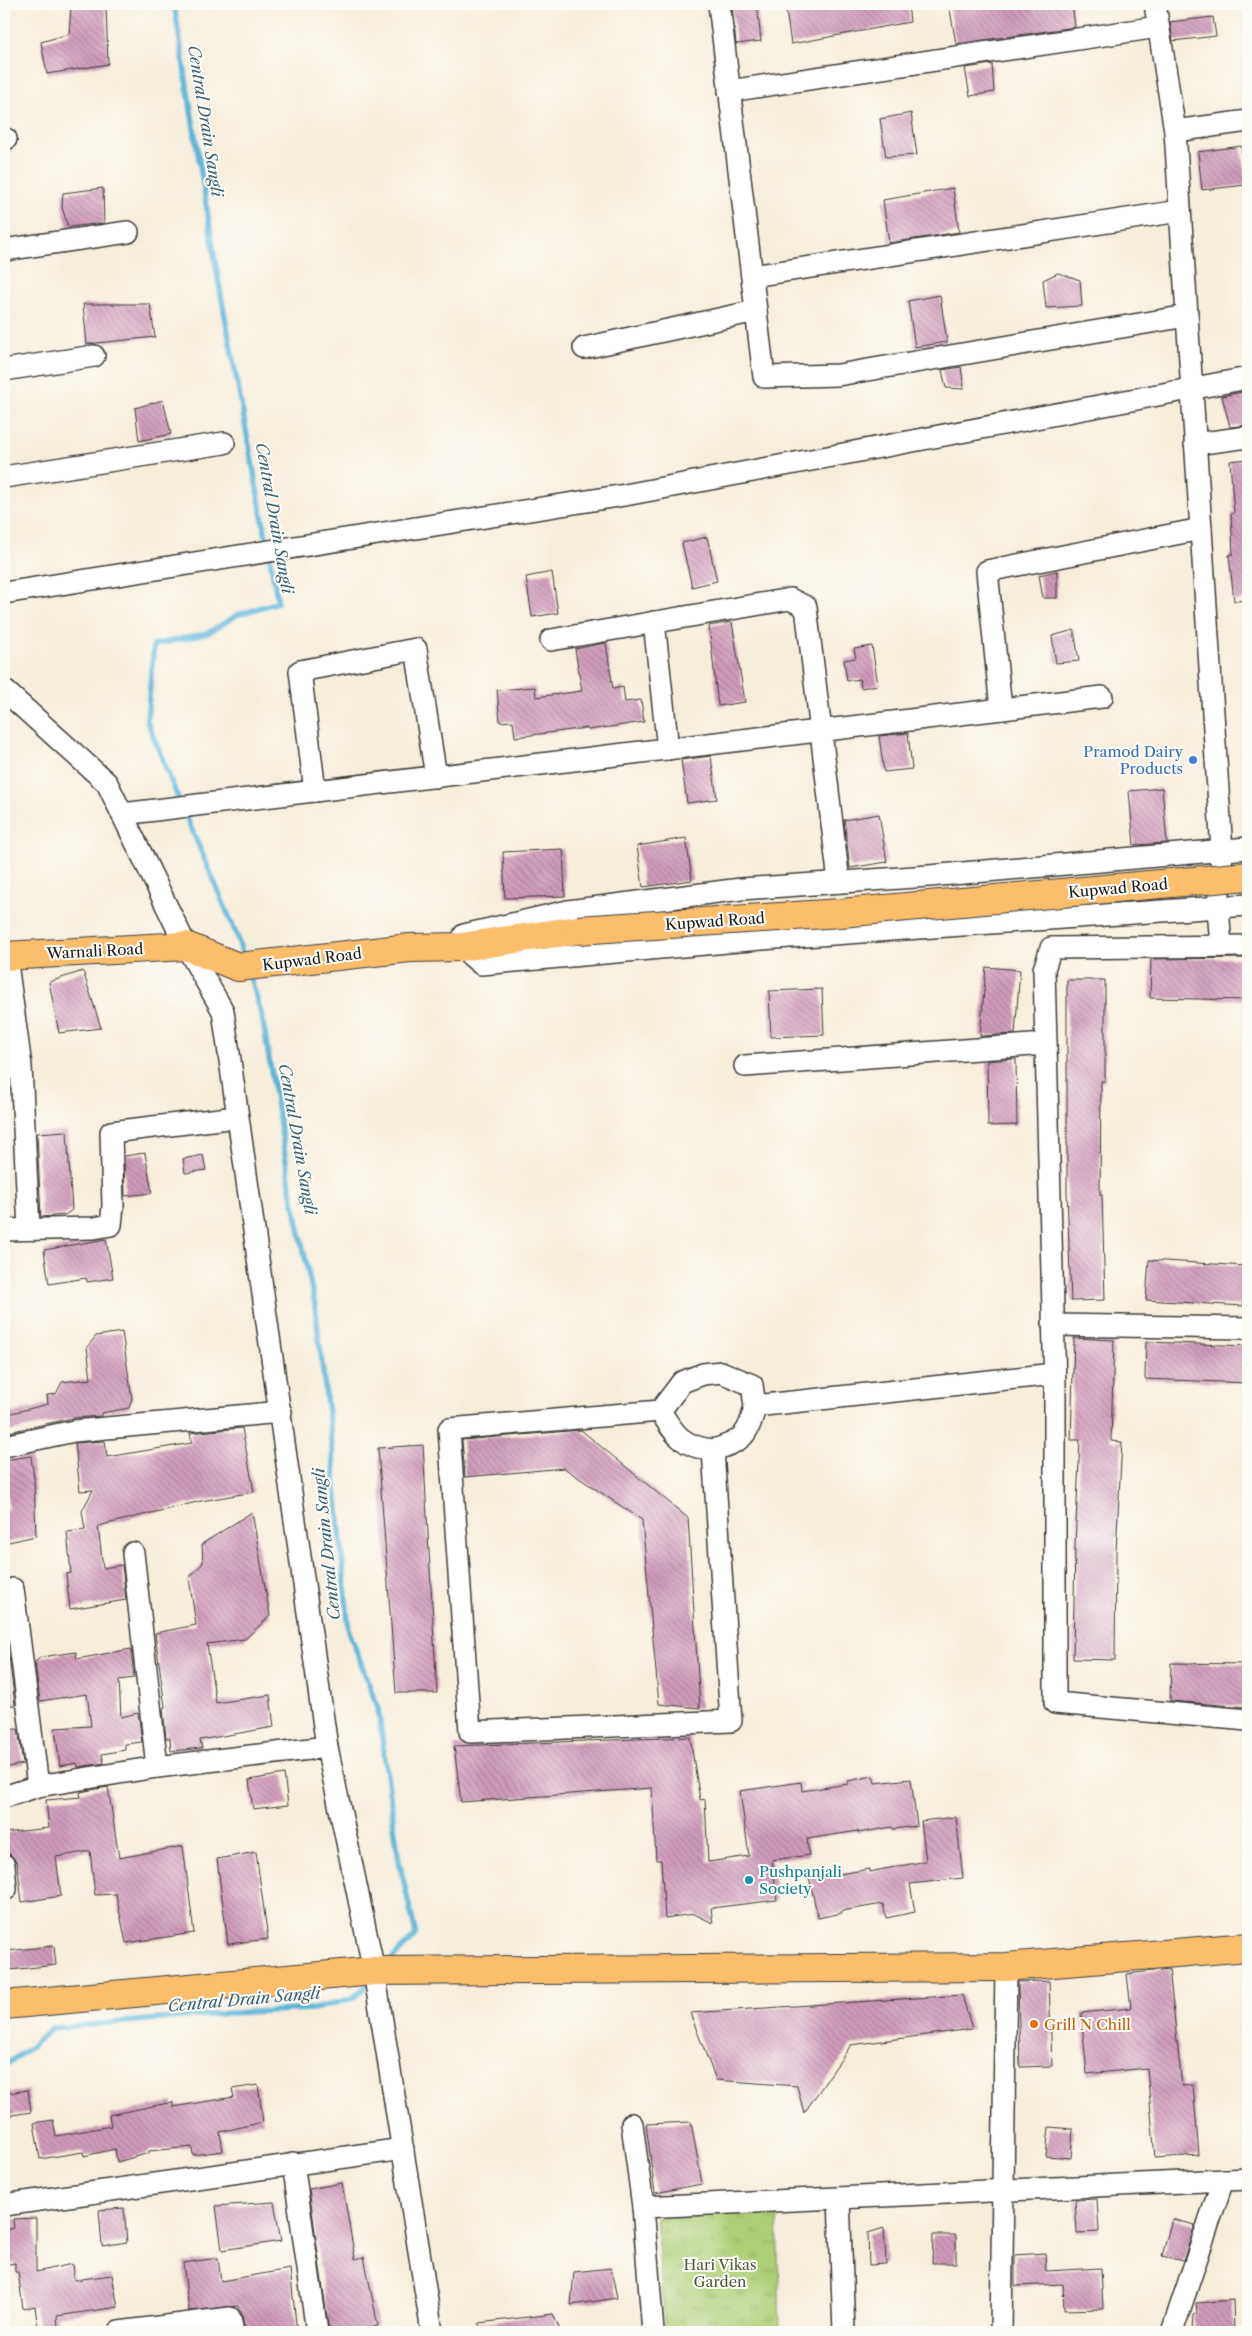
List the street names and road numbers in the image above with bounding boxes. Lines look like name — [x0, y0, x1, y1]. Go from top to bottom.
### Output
street label: Kupwad Road — [1067, 874, 1169, 902]
street label: Kupwad Road — [664, 908, 766, 934]
street label: Warnali Road — [45, 939, 144, 963]
street label: Kupwad Road — [261, 943, 363, 975]

